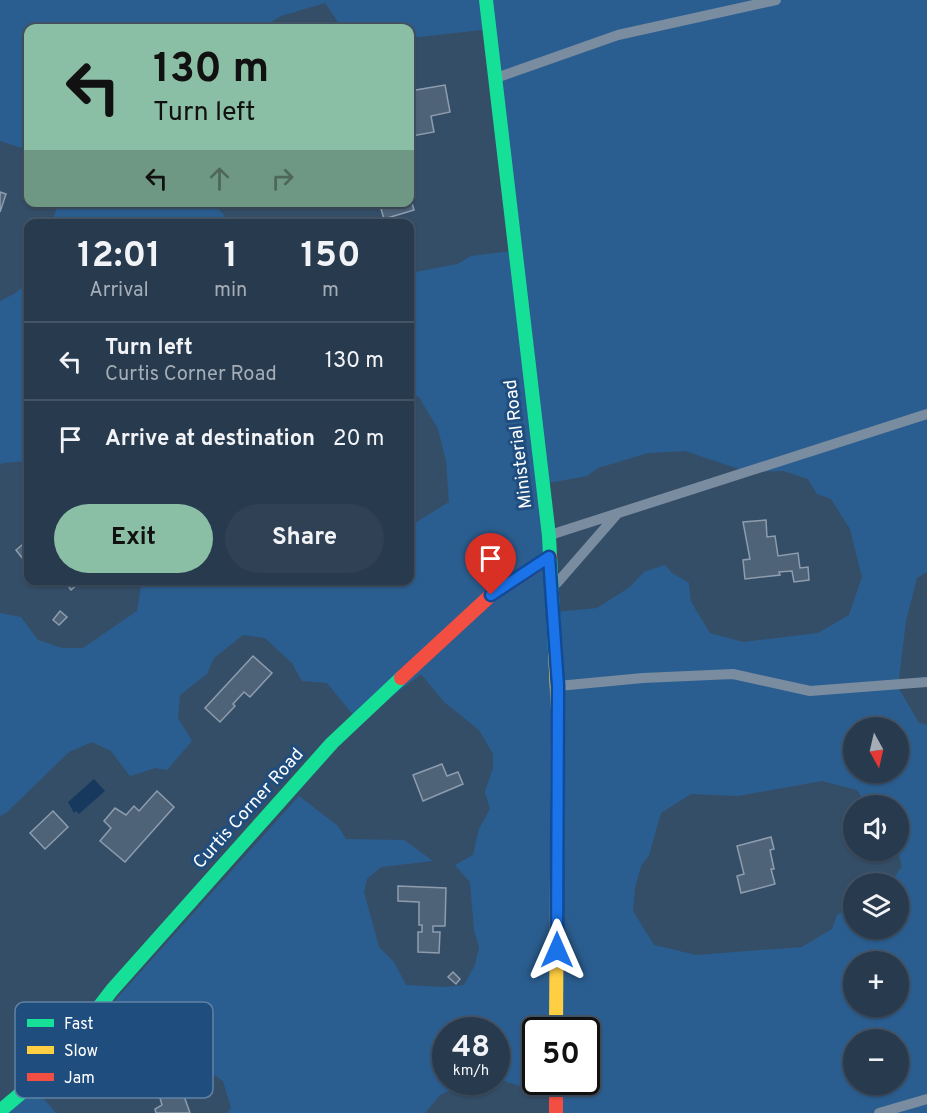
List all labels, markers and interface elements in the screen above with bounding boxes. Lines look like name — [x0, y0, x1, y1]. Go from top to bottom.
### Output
text: 130 m — [153, 44, 269, 97]
icon: left — [54, 48, 132, 126]
text: Turn left — [153, 96, 255, 130]
icon: left — [140, 162, 173, 195]
icon: ahead — [203, 162, 236, 195]
icon: right — [266, 162, 299, 195]
text: 12:01 — [77, 234, 161, 280]
text: 1 — [223, 234, 238, 280]
text: 150 — [301, 234, 361, 280]
text: Arrival — [89, 278, 149, 304]
text: min — [214, 278, 247, 304]
text: m — [322, 278, 339, 304]
text: Turn left — [105, 335, 193, 362]
icon: left — [54, 345, 87, 378]
text: 130 m — [325, 348, 384, 375]
text: Curtis Corner Road — [105, 362, 277, 388]
street label: Ministerial Road — [500, 378, 538, 510]
icon: arrive — [54, 423, 87, 456]
text: Arrive at destination — [105, 426, 315, 453]
text: 20 m — [333, 426, 384, 453]
button: Exit — [54, 504, 213, 573]
button: Share — [225, 504, 384, 573]
pin — [465, 533, 516, 595]
icon: arrive — [474, 542, 507, 575]
north arrow — [843, 717, 909, 783]
map controls — [843, 717, 909, 1095]
street label: Curtis Corner Road — [189, 744, 309, 874]
button: sound — [843, 795, 909, 861]
button: layers — [843, 873, 909, 939]
position arrow — [525, 918, 589, 982]
button: + — [843, 951, 909, 1017]
legend — [15, 1002, 213, 1098]
text: Fast — [64, 1015, 94, 1035]
speed limit sign: 50 — [522, 1017, 600, 1095]
button: − — [843, 1029, 909, 1095]
text: 48 — [452, 1030, 490, 1067]
text: Slow — [64, 1042, 98, 1062]
text: km/h — [453, 1062, 489, 1081]
text: Jam — [64, 1069, 95, 1089]

